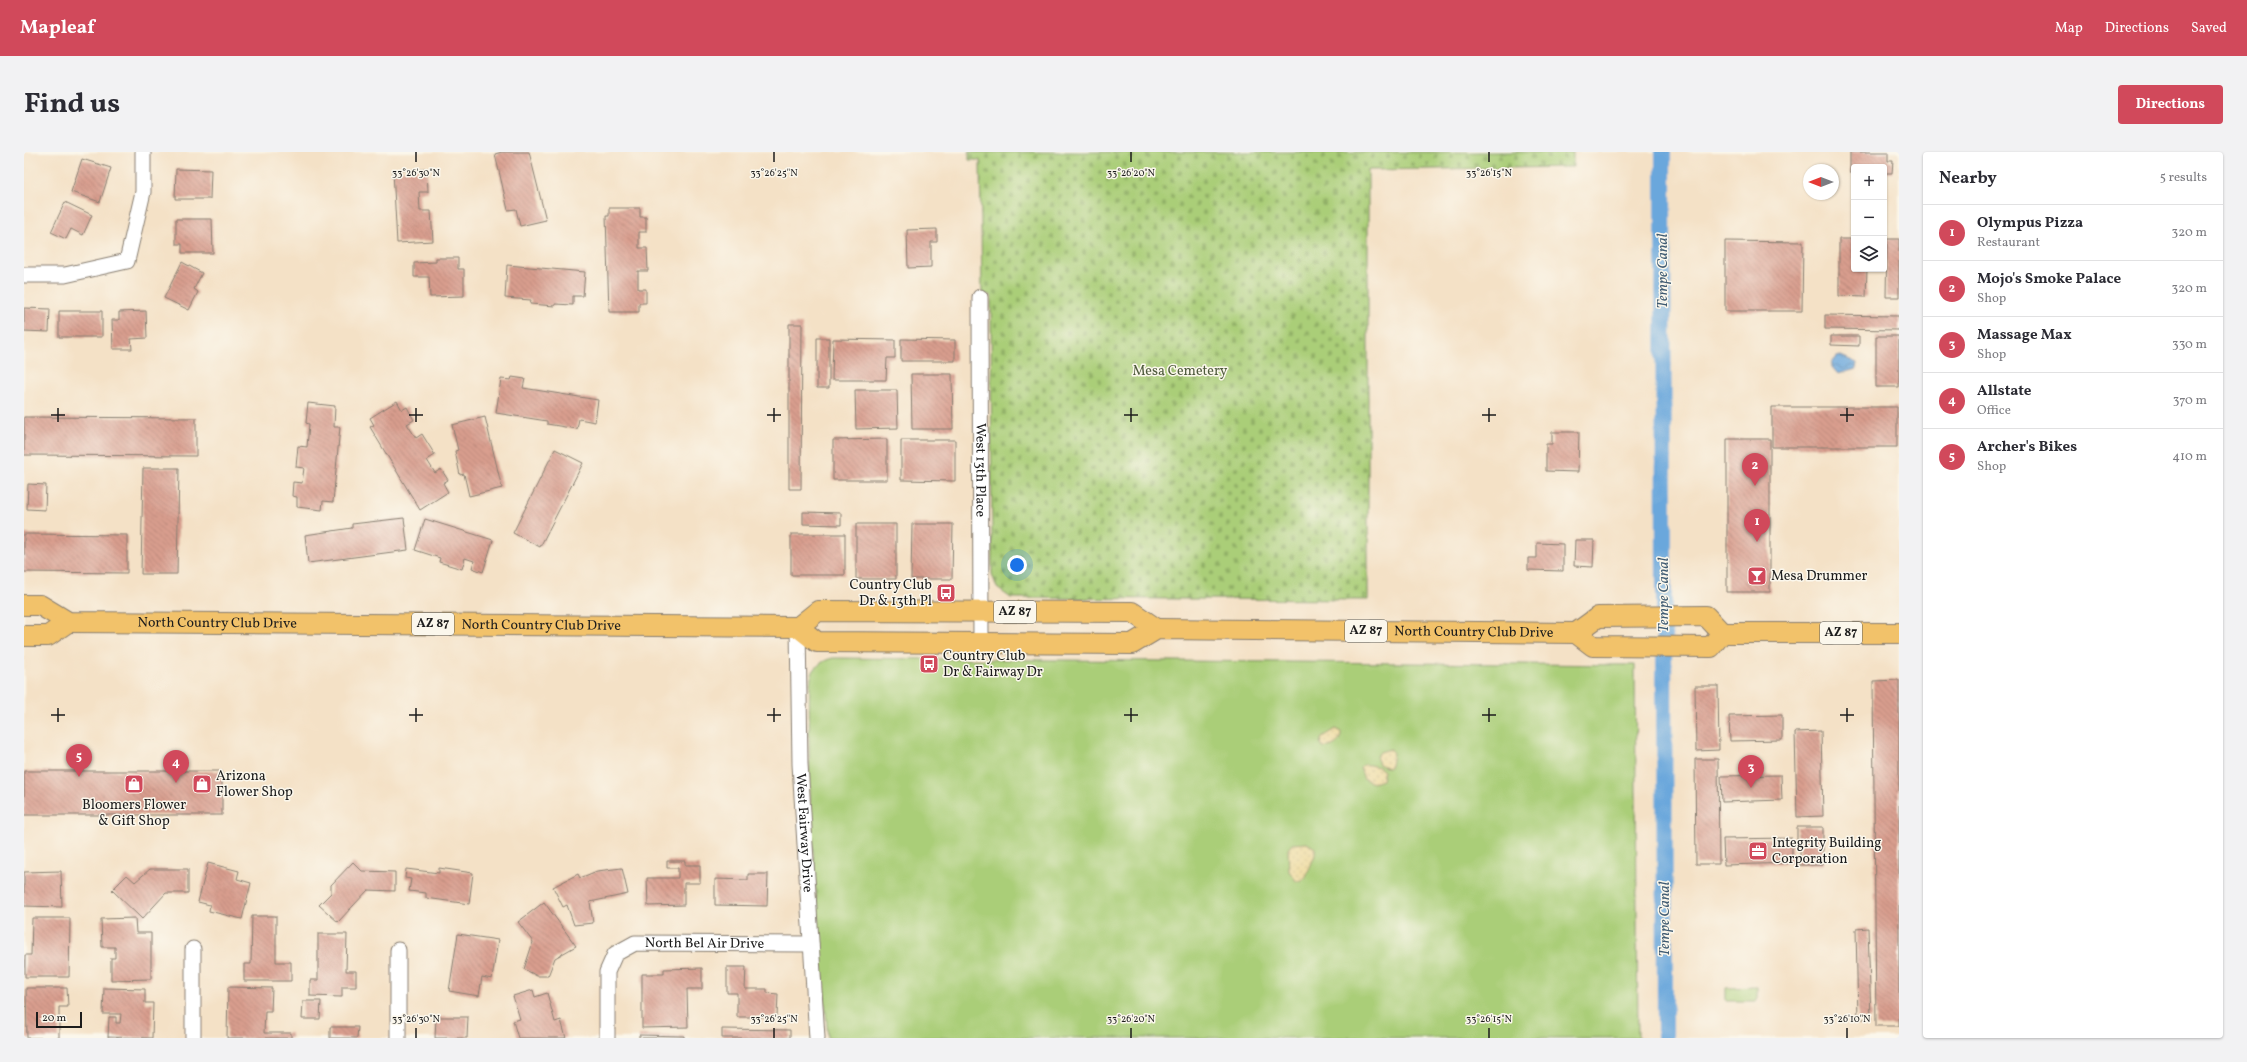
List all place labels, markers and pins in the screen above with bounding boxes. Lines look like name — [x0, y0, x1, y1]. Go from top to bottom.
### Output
pin: 2 — [1742, 453, 1768, 486]
pin: 1 — [1744, 509, 1770, 542]
bar icon: Mesa Drummer — [1746, 565, 1768, 587]
place label: Mesa Drummer — [1771, 567, 1868, 586]
place label: Country Club Dr & 13th Pl — [850, 576, 932, 611]
bus stop icon: Country Club Dr & 13th Pl — [935, 582, 957, 604]
place label: Country Club Dr & Fairway Dr — [943, 647, 1043, 682]
bus stop icon: Country Club Dr & Fairway Dr — [918, 653, 940, 675]
pin: 5 — [66, 744, 92, 777]
pin: 4 — [163, 750, 189, 783]
pin: 3 — [1738, 755, 1764, 788]
place label: Arizona Flower Shop — [216, 767, 293, 802]
shop icon: Bloomers Flower & Gift Shop — [123, 773, 145, 795]
shop icon: Arizona Flower Shop — [191, 773, 213, 795]
place label: Bloomers Flower & Gift Shop — [82, 796, 186, 831]
place label: Integrity Building Corporation — [1772, 834, 1881, 869]
office icon: Integrity Building Corporation — [1747, 840, 1769, 862]

